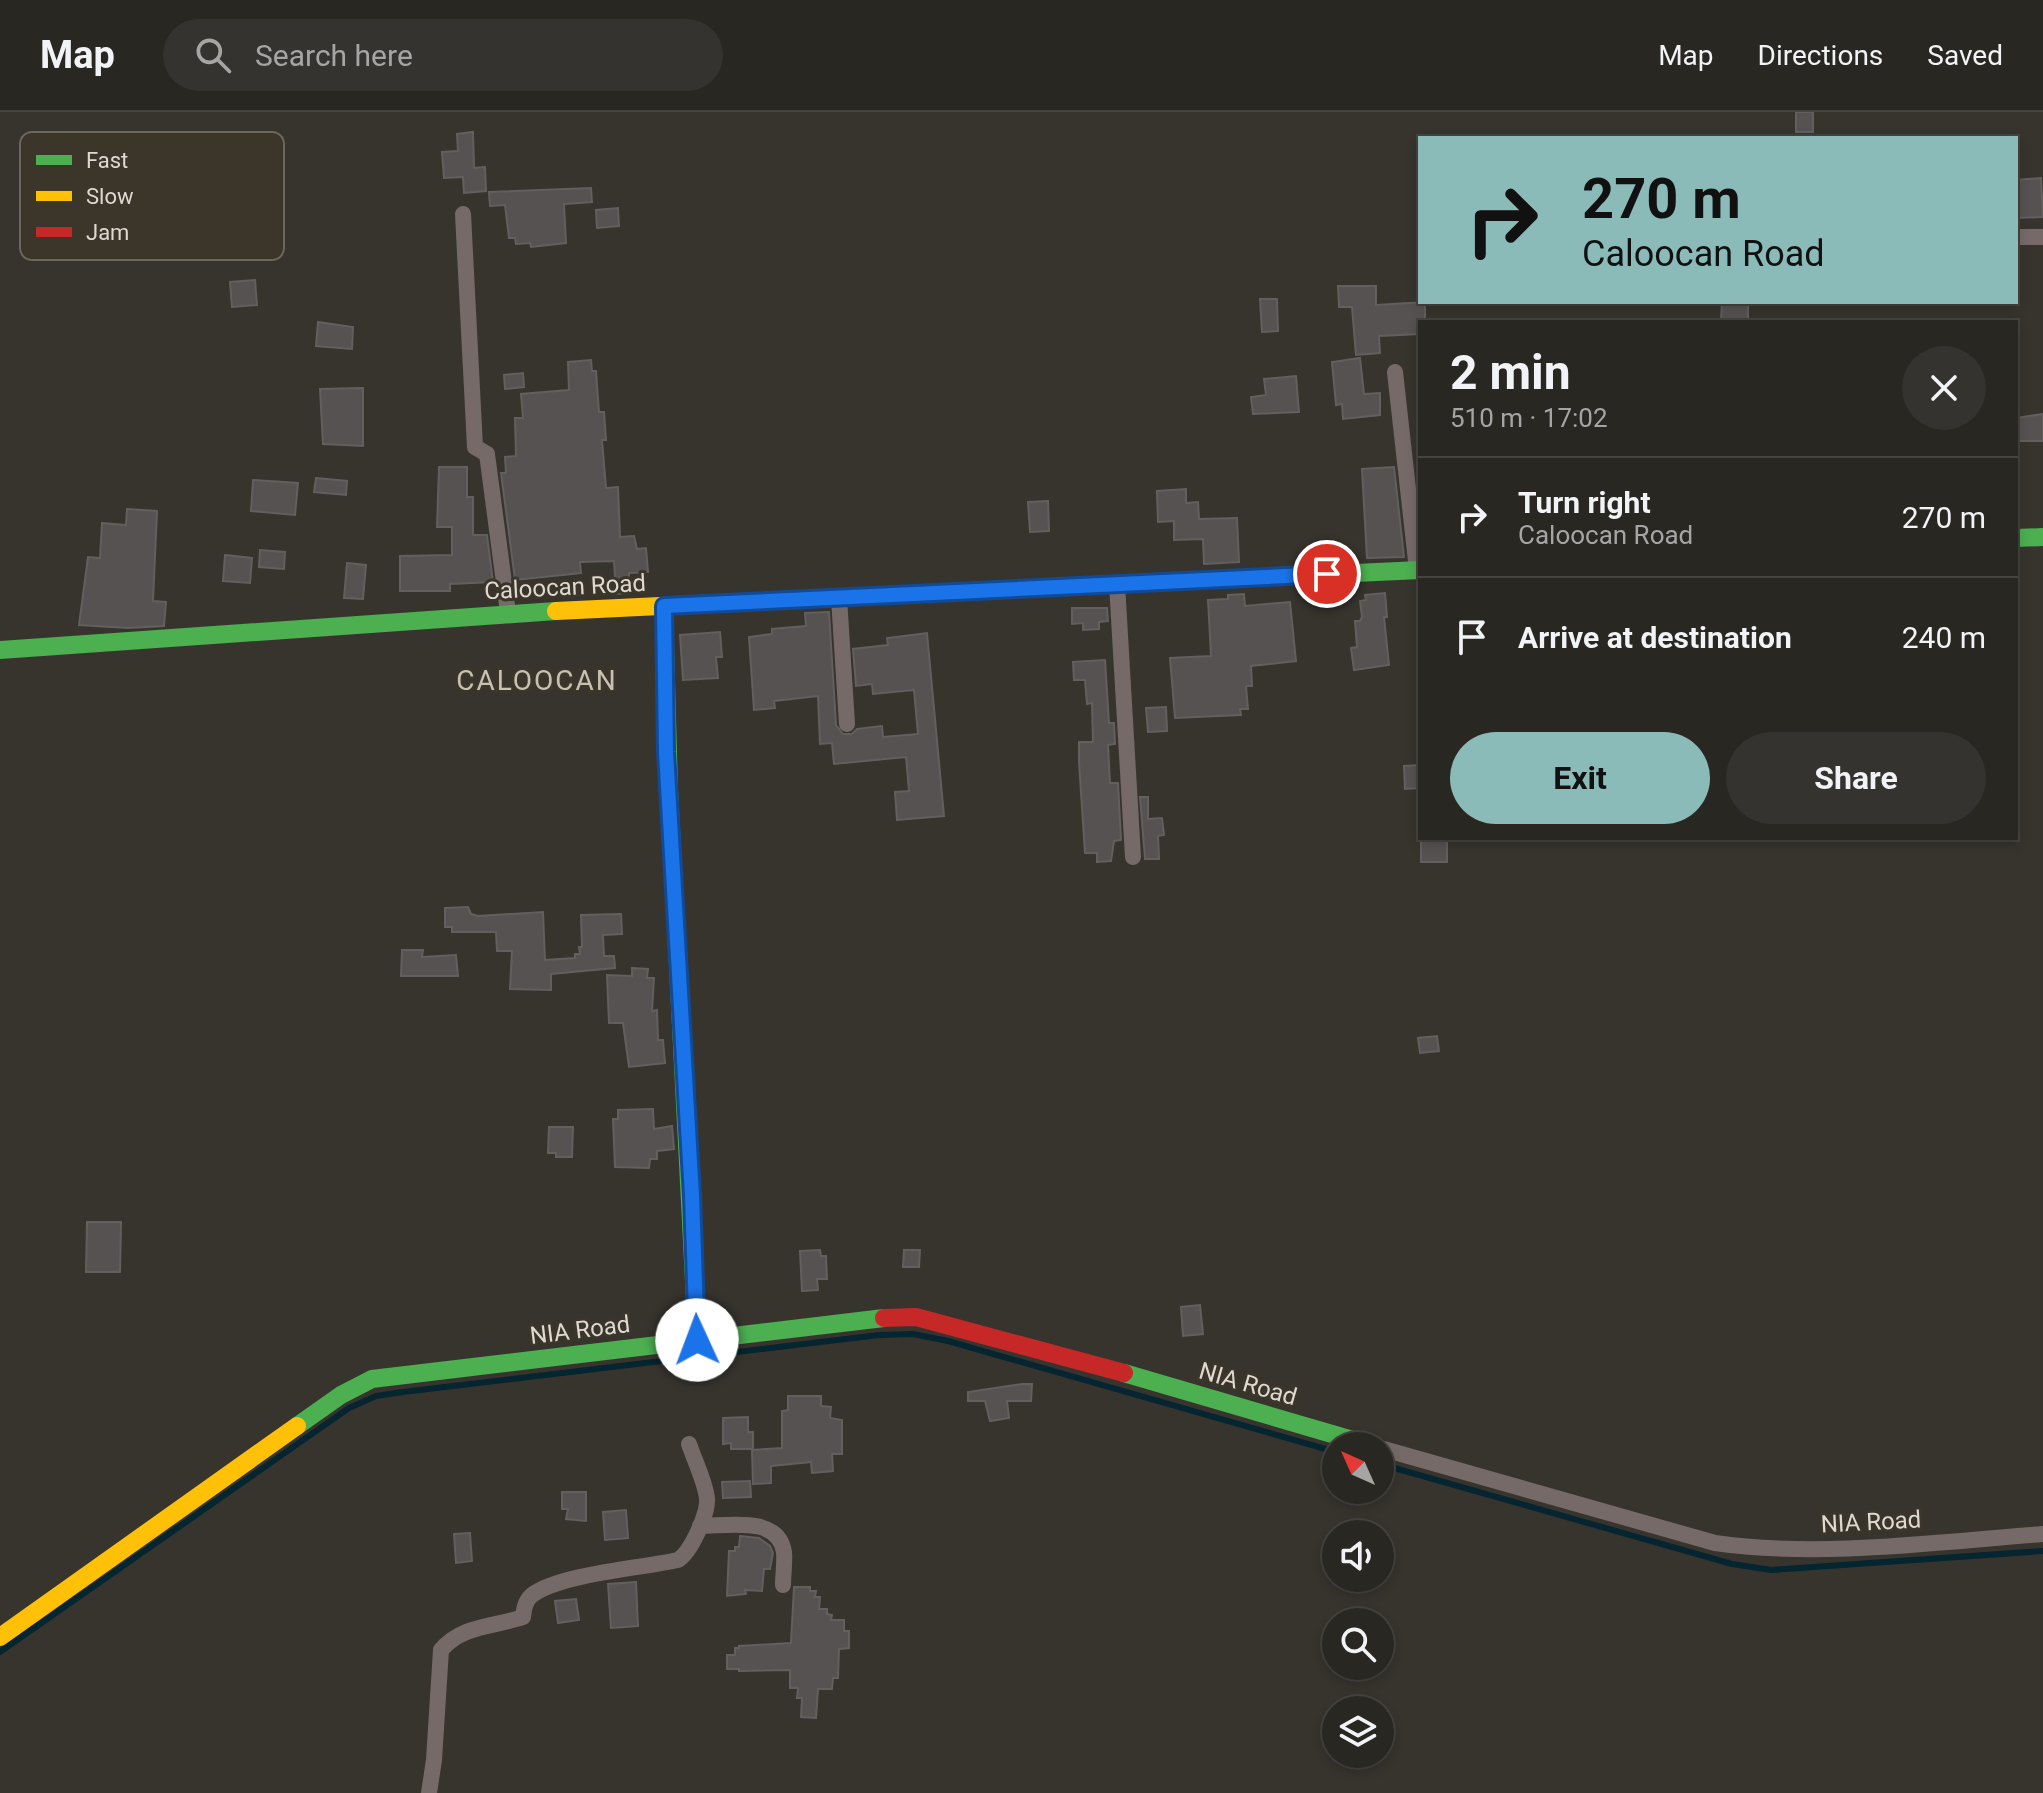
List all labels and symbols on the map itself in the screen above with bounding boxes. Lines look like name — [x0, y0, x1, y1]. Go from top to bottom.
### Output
legend — [20, 132, 284, 260]
text: Fast — [86, 148, 128, 173]
text: Slow — [86, 184, 134, 209]
text: Jam — [86, 220, 129, 245]
pin — [1293, 540, 1361, 608]
street label: Caloocan Road — [483, 569, 647, 605]
district label: CALOOCAN — [456, 664, 618, 697]
position arrow — [655, 1298, 739, 1382]
street label: NIA Road — [528, 1310, 632, 1350]
street label: NIA Road — [1196, 1357, 1300, 1411]
north arrow — [1322, 1432, 1394, 1504]
street label: NIA Road — [1820, 1505, 1922, 1539]

